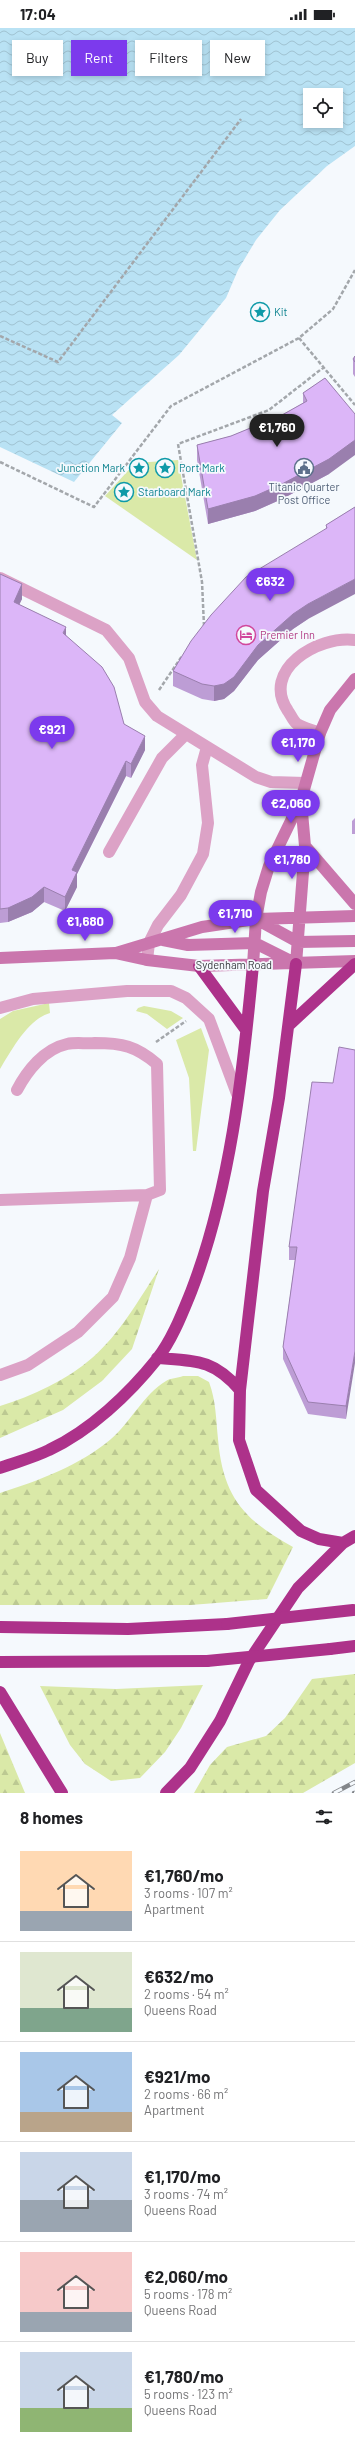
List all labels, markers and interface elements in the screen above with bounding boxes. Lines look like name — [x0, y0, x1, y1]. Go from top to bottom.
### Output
text: 17:04 — [20, 5, 56, 23]
chip: Buy — [12, 40, 63, 76]
chip: Rent — [71, 40, 127, 76]
chip: Filters — [135, 40, 202, 76]
chip: New — [210, 40, 265, 76]
map controls — [303, 88, 343, 128]
button: locate — [303, 88, 343, 128]
place icon: Kit — [249, 301, 271, 323]
place label: Kit — [274, 305, 288, 318]
pin: €1,760 — [244, 414, 310, 448]
text: €1,760 — [258, 419, 296, 435]
place icon: Junction Mark — [128, 457, 150, 479]
place icon: Port Mark — [154, 457, 176, 479]
public building icon: Titanic Quarter Post Office — [293, 457, 315, 479]
place label: Junction Mark — [57, 461, 125, 474]
place label: Port Mark — [179, 461, 225, 474]
place label: Titanic Quarter Post Office — [269, 480, 339, 506]
place icon: Starboard Mark — [113, 481, 135, 503]
place label: Starboard Mark — [138, 485, 211, 498]
pin: €632 — [246, 568, 294, 602]
text: €632 — [255, 573, 285, 589]
hotel icon: Premier Inn — [235, 624, 257, 646]
place label: Premier Inn — [260, 628, 315, 641]
pin: €921 — [28, 716, 76, 750]
text: €921 — [39, 721, 65, 737]
pin: €1,170 — [265, 729, 331, 763]
text: €1,170 — [281, 734, 315, 750]
pin: €2,060 — [258, 790, 324, 824]
text: €2,060 — [271, 795, 311, 811]
pin: €1,780 — [259, 846, 325, 880]
text: €1,780 — [273, 851, 311, 867]
pin: €1,710 — [202, 900, 268, 934]
text: €1,710 — [218, 905, 252, 921]
pin: €1,680 — [52, 908, 118, 942]
text: €1,680 — [66, 913, 104, 929]
street label: Sydenham Road — [196, 958, 272, 971]
icon: filters — [313, 1806, 335, 1828]
text: 8 homes — [20, 1807, 83, 1827]
text: €1,760/mo — [144, 1865, 224, 1885]
icon: home — [52, 1867, 100, 1915]
text: 3 rooms · 107 m² — [144, 1885, 233, 1901]
text: Apartment — [144, 1901, 205, 1917]
text: €632/mo — [144, 1966, 214, 1986]
icon: home — [52, 1968, 100, 2016]
text: 2 rooms · 54 m² — [144, 1986, 229, 2002]
text: Queens Road — [144, 2002, 217, 2018]
text: €921/mo — [144, 2066, 210, 2086]
icon: home — [52, 2068, 100, 2116]
text: 2 rooms · 66 m² — [144, 2086, 228, 2102]
text: Apartment — [144, 2102, 205, 2118]
text: €1,170/mo — [144, 2166, 221, 2186]
icon: home — [52, 2168, 100, 2216]
text: 3 rooms · 74 m² — [144, 2186, 228, 2202]
text: Queens Road — [144, 2202, 217, 2218]
text: €2,060/mo — [144, 2266, 228, 2286]
icon: home — [52, 2268, 100, 2316]
text: 5 rooms · 178 m² — [144, 2286, 232, 2302]
text: Queens Road — [144, 2302, 217, 2318]
text: €1,780/mo — [144, 2366, 224, 2386]
icon: home — [52, 2368, 100, 2416]
text: 5 rooms · 123 m² — [144, 2386, 233, 2402]
text: Queens Road — [144, 2402, 217, 2418]

